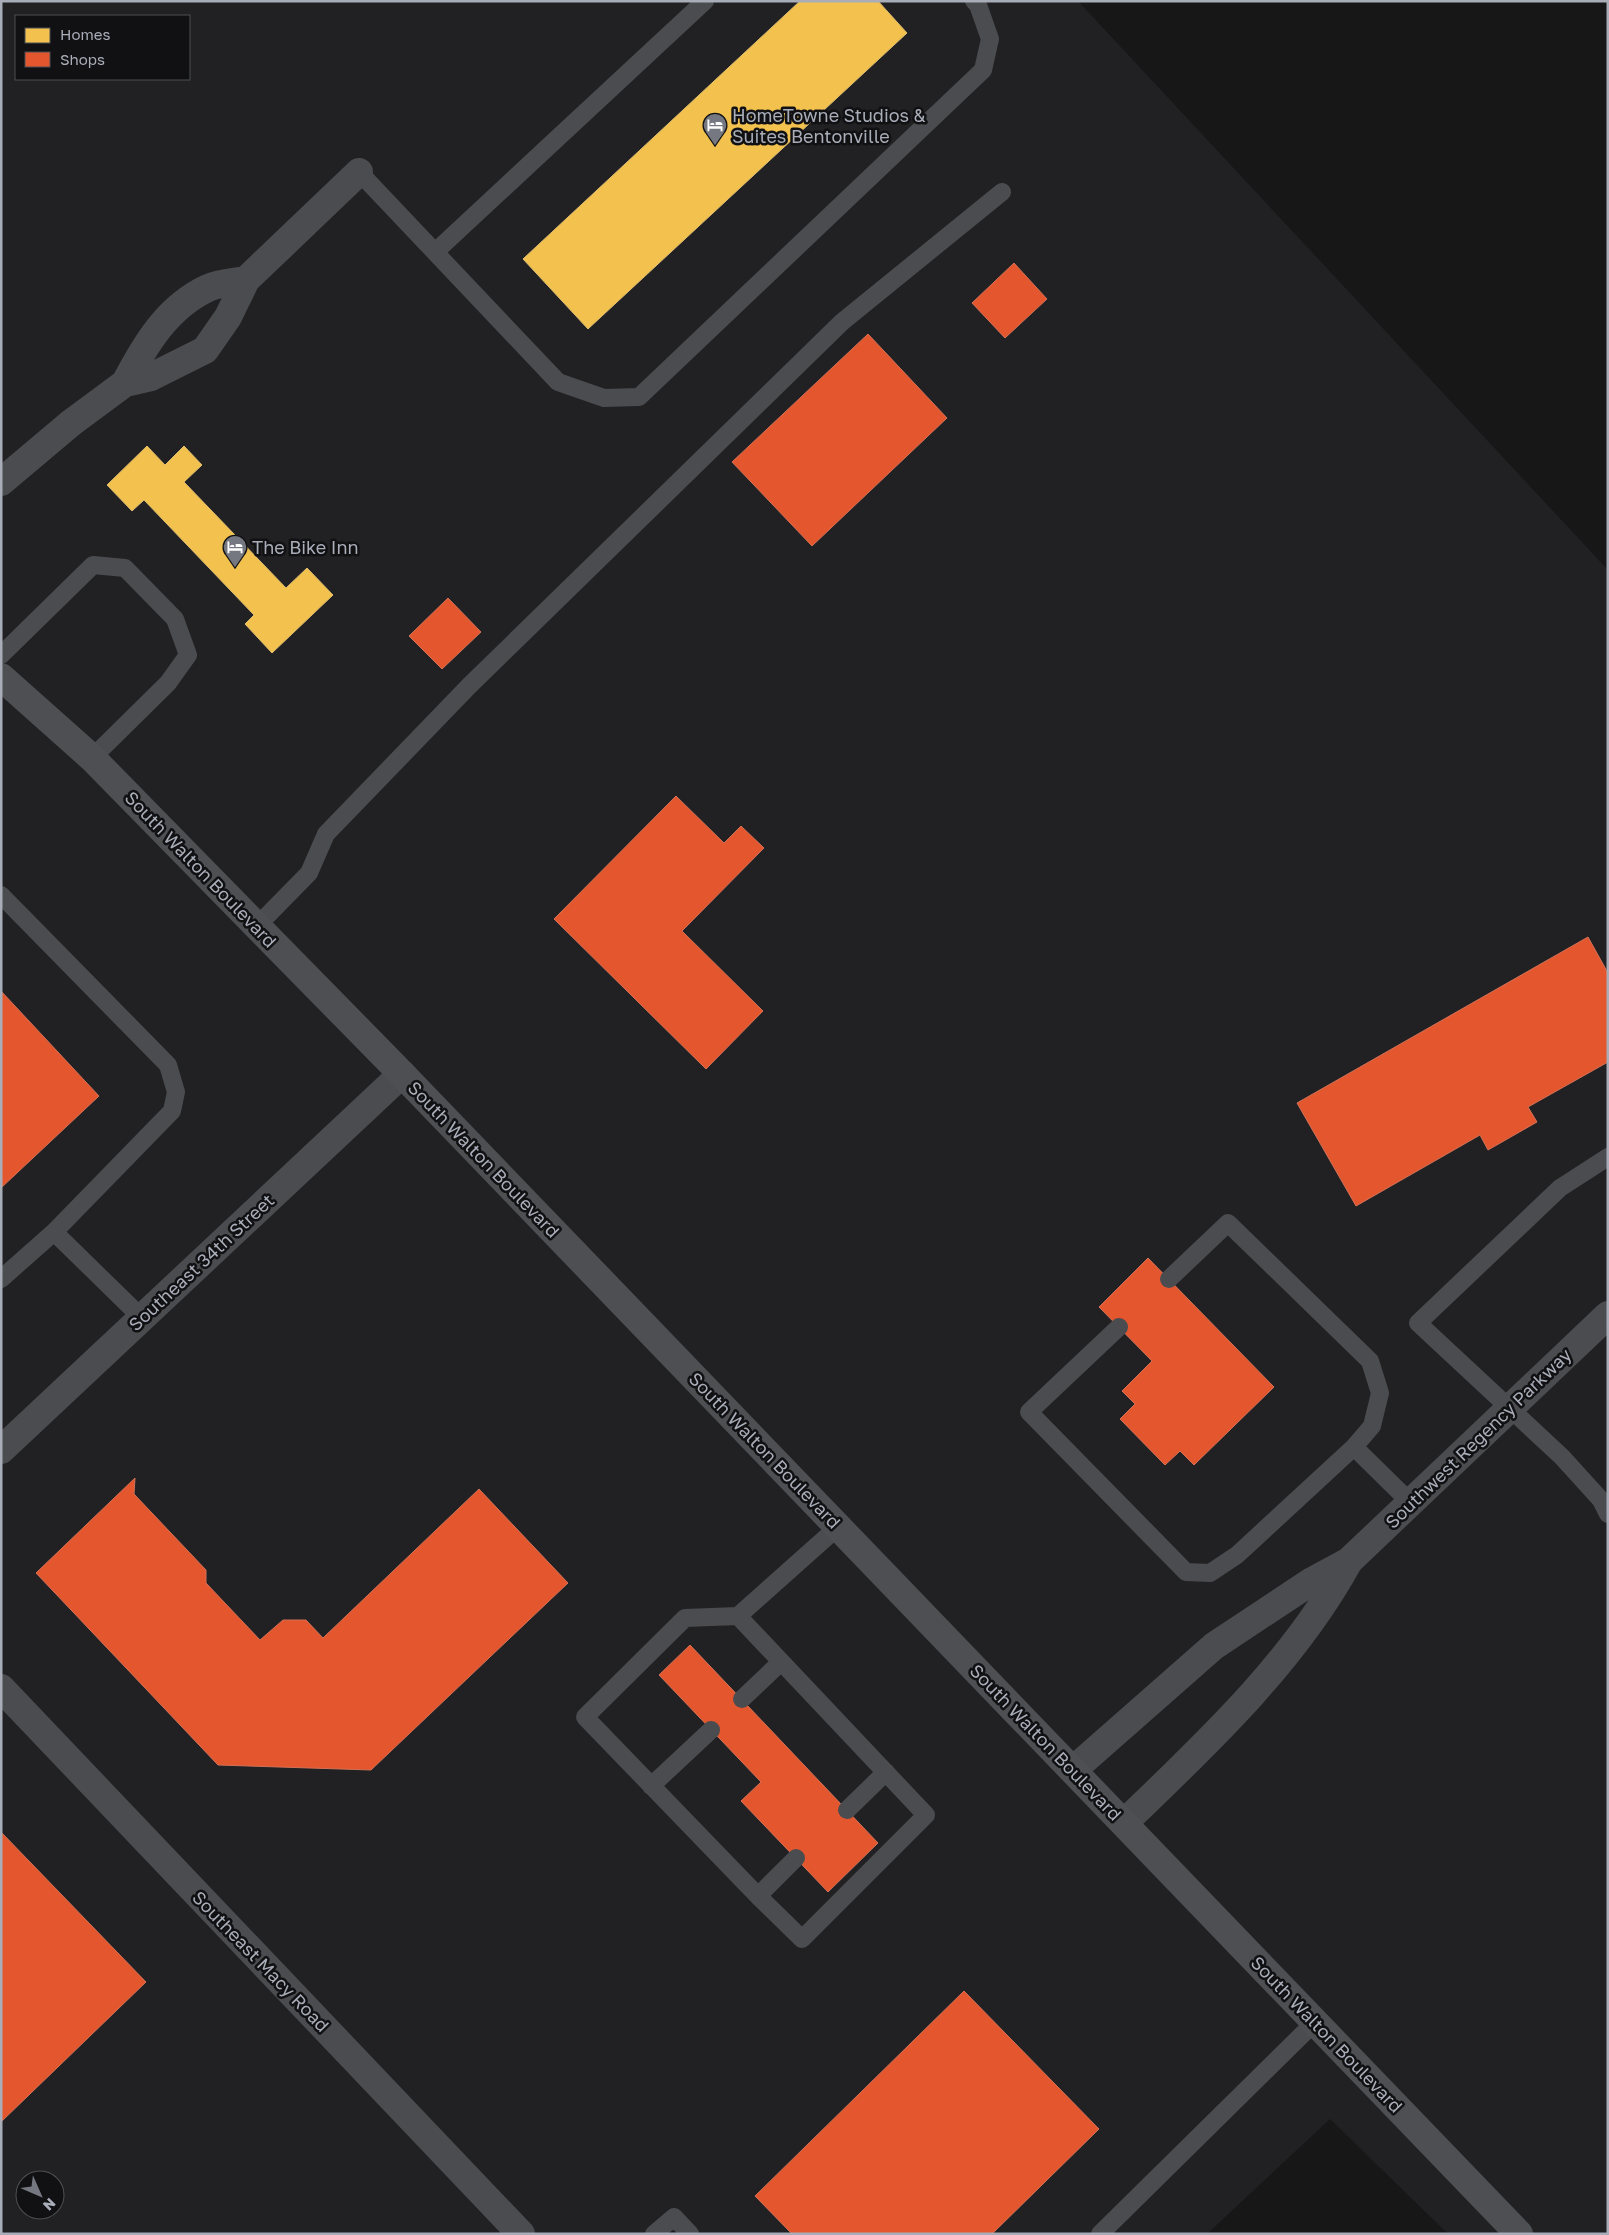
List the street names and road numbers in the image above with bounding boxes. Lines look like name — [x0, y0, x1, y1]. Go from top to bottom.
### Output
street label: South Walton Boulevard — [121, 786, 281, 952]
street label: South Walton Boulevard — [404, 1076, 564, 1242]
street label: Southeast 34th Street — [124, 1189, 278, 1335]
street label: Southwest Regency Parkway — [1381, 1343, 1575, 1533]
street label: South Walton Boulevard — [685, 1367, 845, 1533]
street label: South Walton Boulevard — [966, 1659, 1126, 1825]
street label: Southeast Macy Road — [188, 1886, 334, 2036]
street label: South Walton Boulevard — [1247, 1951, 1407, 2117]

